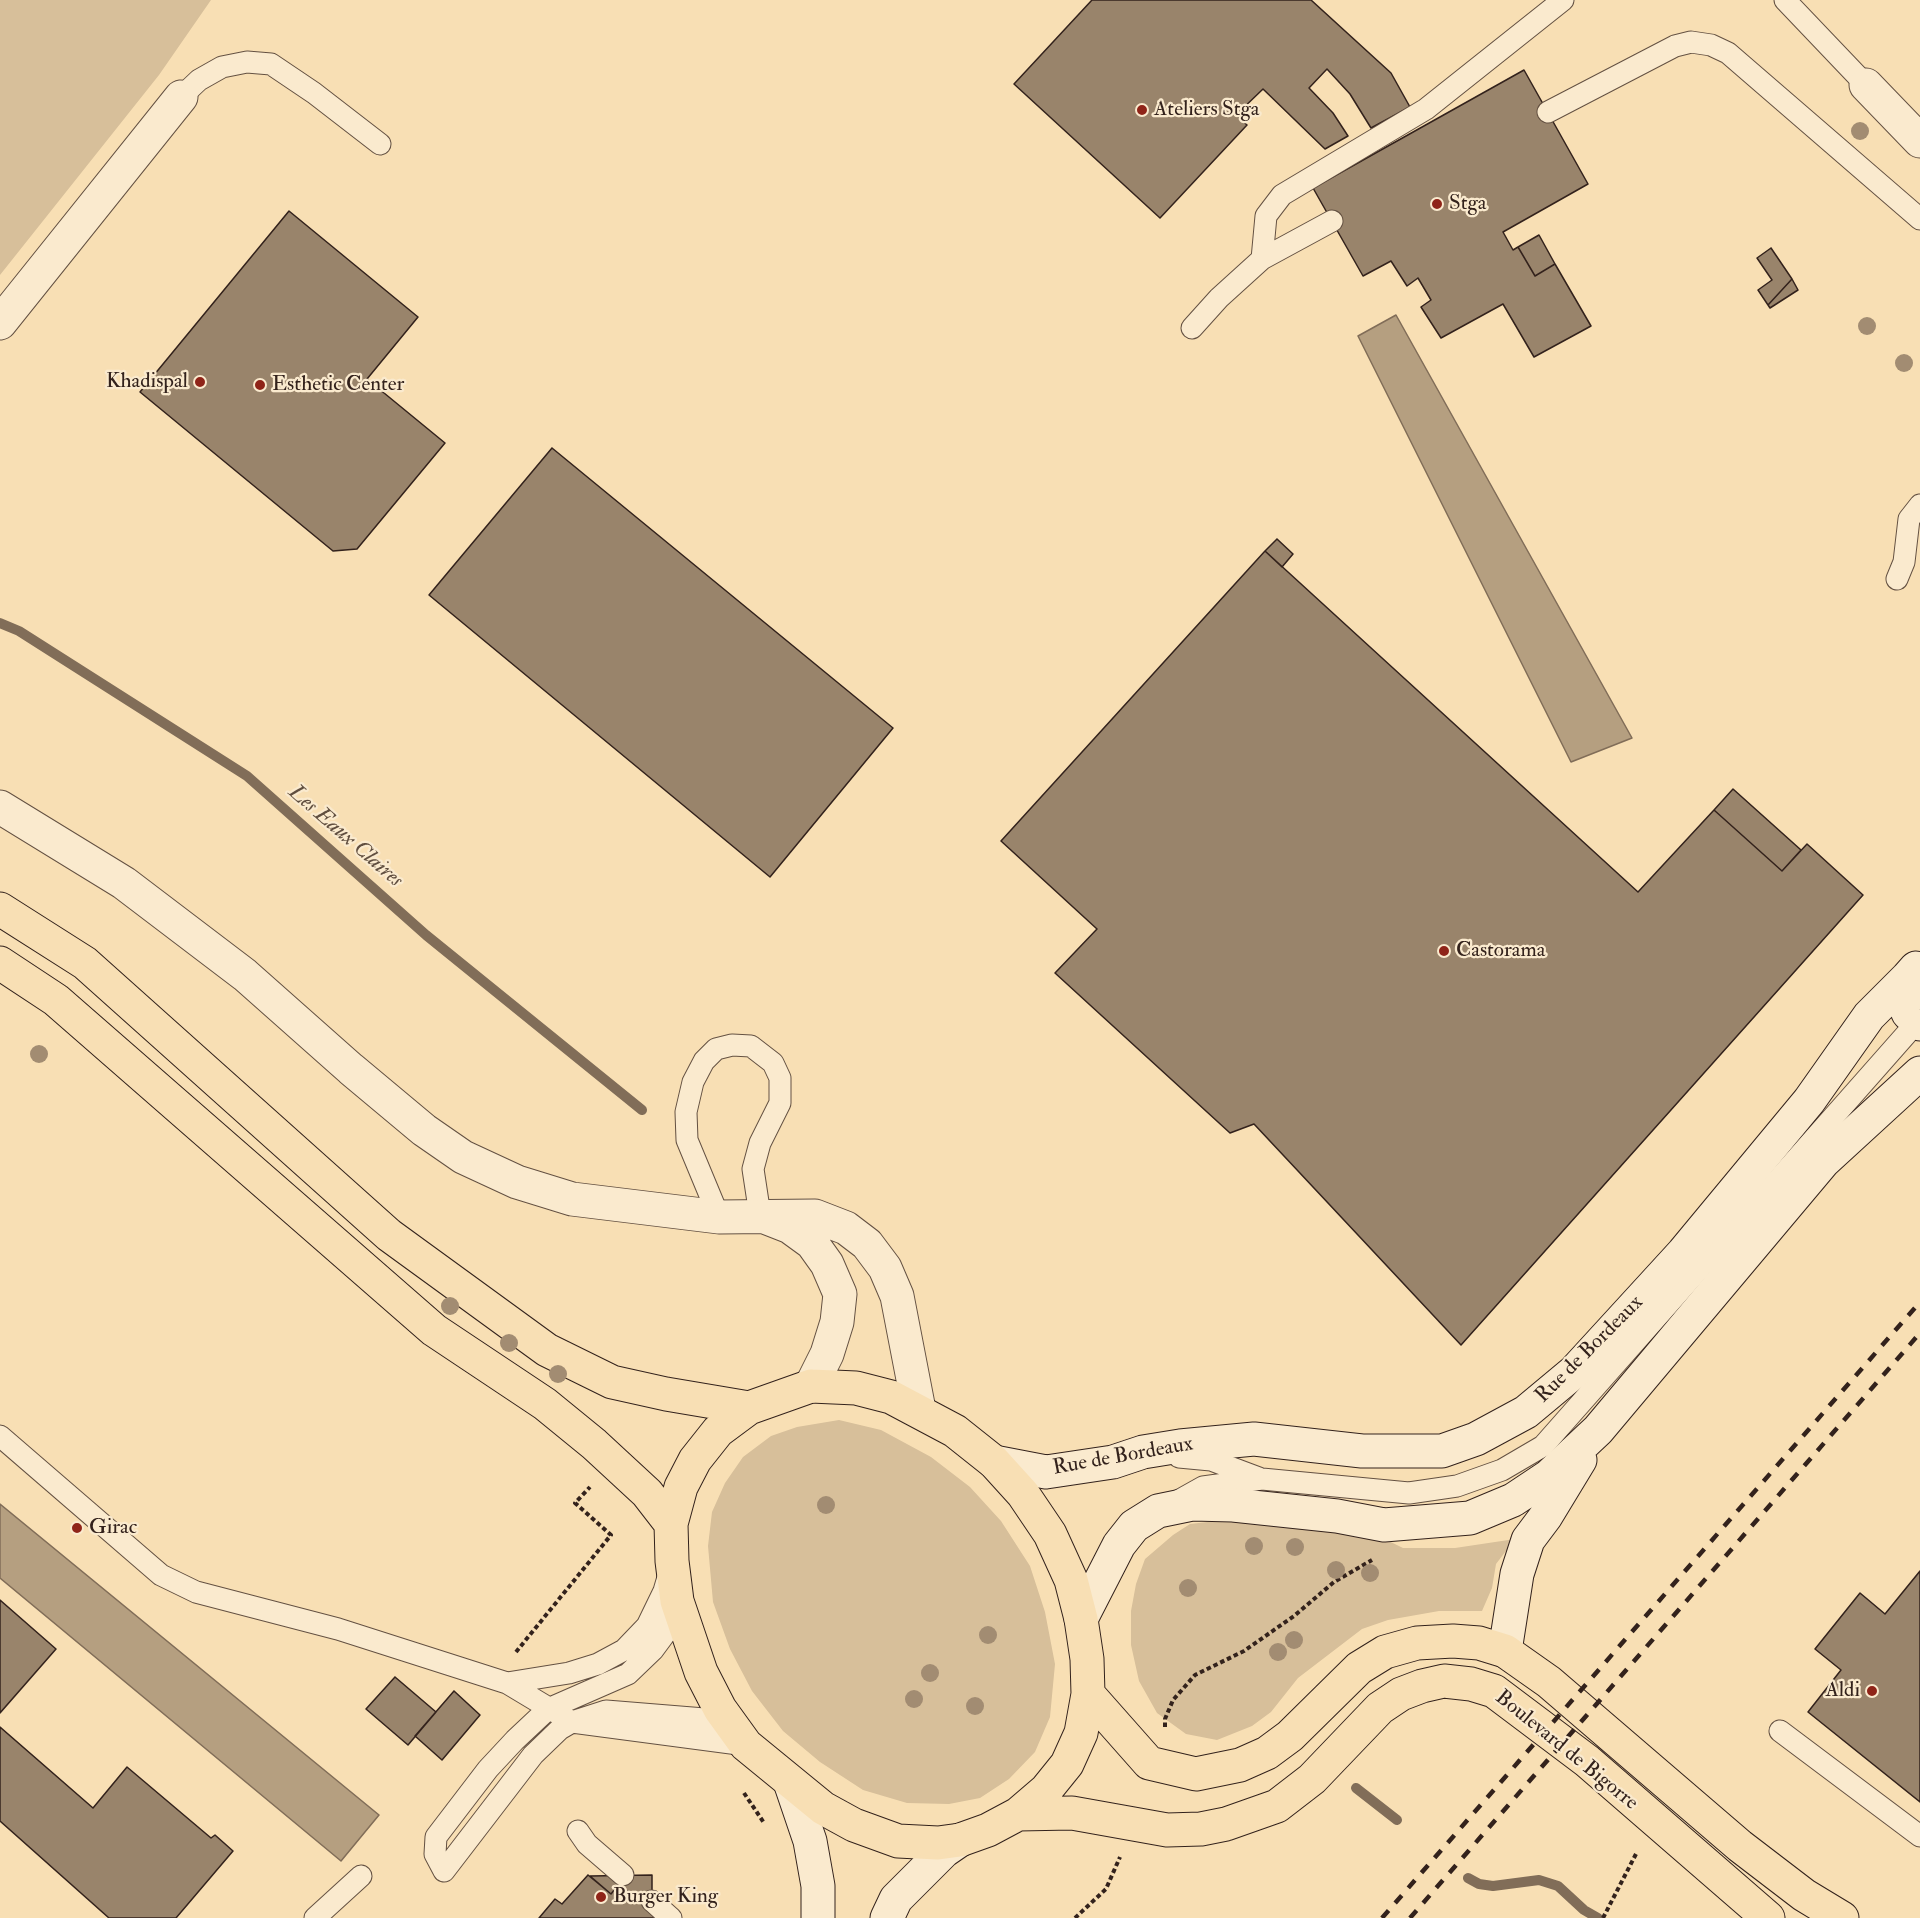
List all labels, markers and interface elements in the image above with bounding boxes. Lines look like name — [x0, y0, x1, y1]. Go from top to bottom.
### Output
place label: Ateliers Stga — [1154, 97, 1259, 123]
marker: Ateliers Stga — [1135, 103, 1149, 117]
place label: Stga — [1449, 191, 1486, 217]
marker: Stga — [1430, 197, 1444, 211]
place label: Khadispal — [106, 369, 188, 395]
place label: Esthetic Center — [272, 372, 404, 398]
marker: Khadispal — [193, 375, 207, 389]
marker: Esthetic Center — [253, 378, 267, 392]
water label: Les Eaux Claires — [282, 780, 408, 894]
place label: Castorama — [1456, 938, 1545, 964]
marker: Castorama — [1437, 944, 1451, 958]
street label: Rue de Bordeaux — [1531, 1291, 1649, 1409]
street label: Rue de Bordeaux — [1051, 1432, 1195, 1482]
place label: Girac — [89, 1515, 137, 1541]
marker: Girac — [70, 1521, 84, 1535]
place label: Aldi — [1825, 1678, 1860, 1704]
marker: Aldi — [1865, 1684, 1879, 1698]
street label: Boulevard de Bigorre — [1490, 1686, 1642, 1816]
place label: Burger King — [613, 1884, 718, 1910]
marker: Burger King — [594, 1890, 608, 1904]

